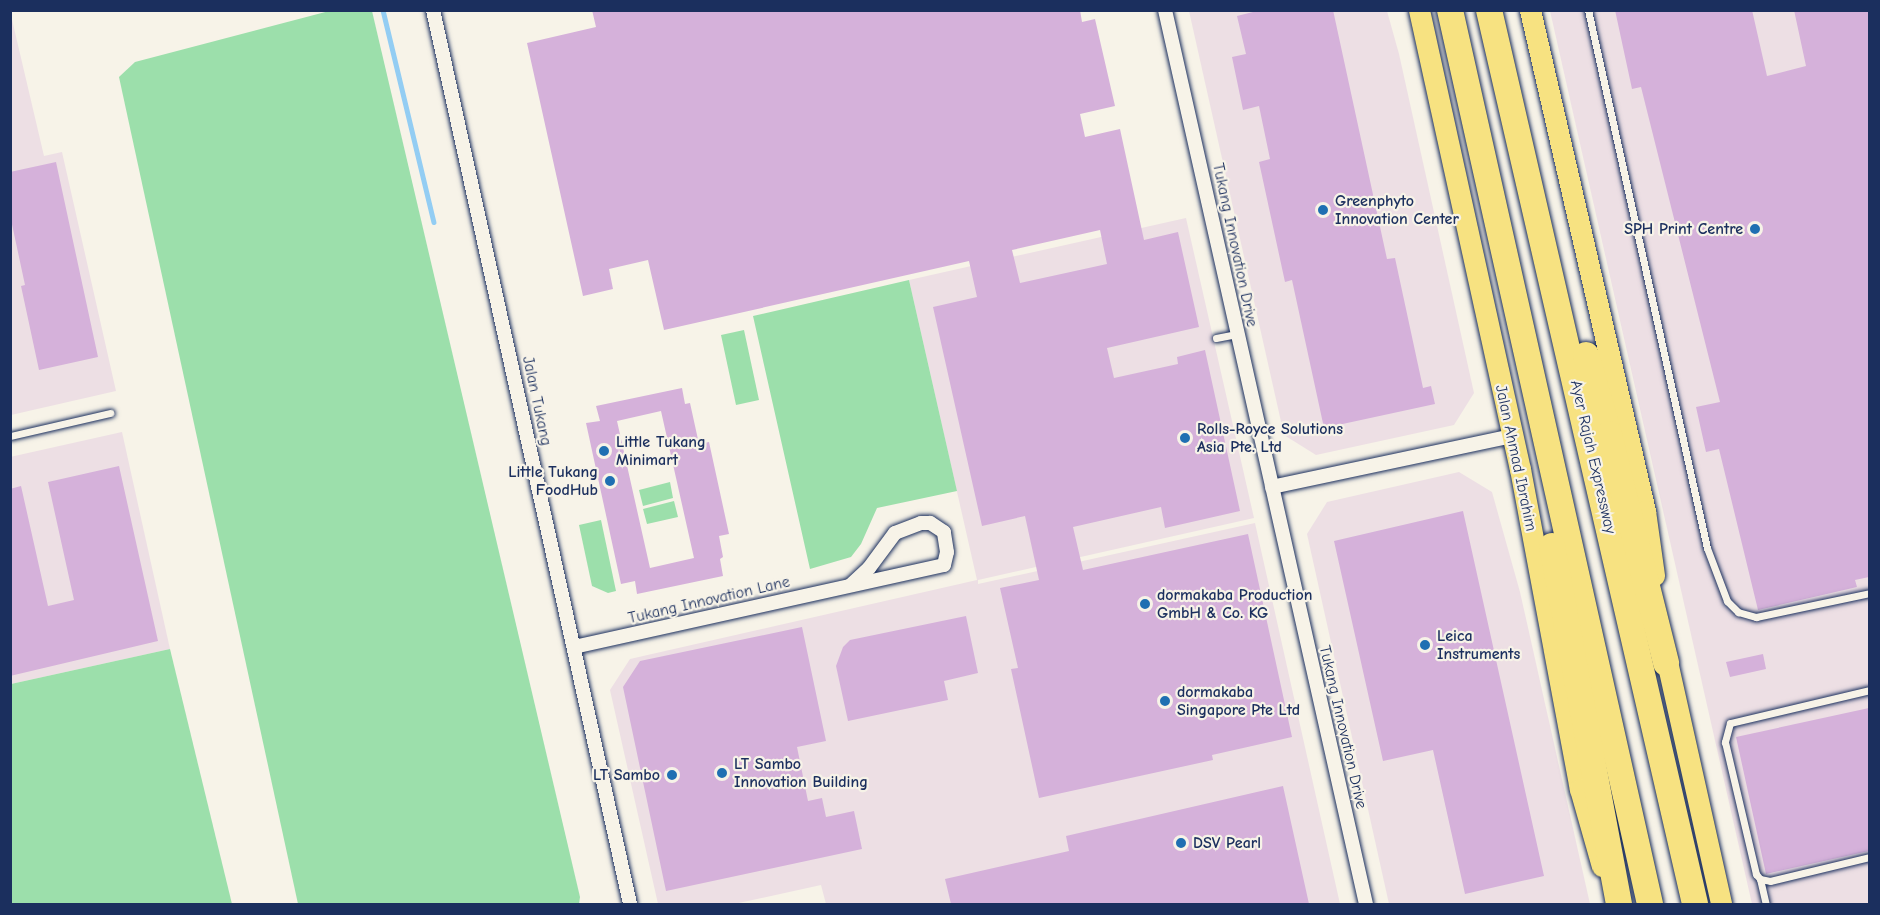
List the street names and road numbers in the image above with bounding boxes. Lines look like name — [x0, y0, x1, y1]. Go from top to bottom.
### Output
street label: Tukang Innovation Drive — [1208, 161, 1262, 329]
street label: Jalan Tukang — [518, 354, 556, 448]
street label: Ayer Rajah Expressway — [1566, 378, 1620, 536]
street label: Jalan Ahmad Ibrahim — [1491, 383, 1541, 533]
street label: Tukang Innovation Lane — [626, 572, 792, 628]
street label: Tukang Innovation Drive — [1315, 643, 1371, 811]

